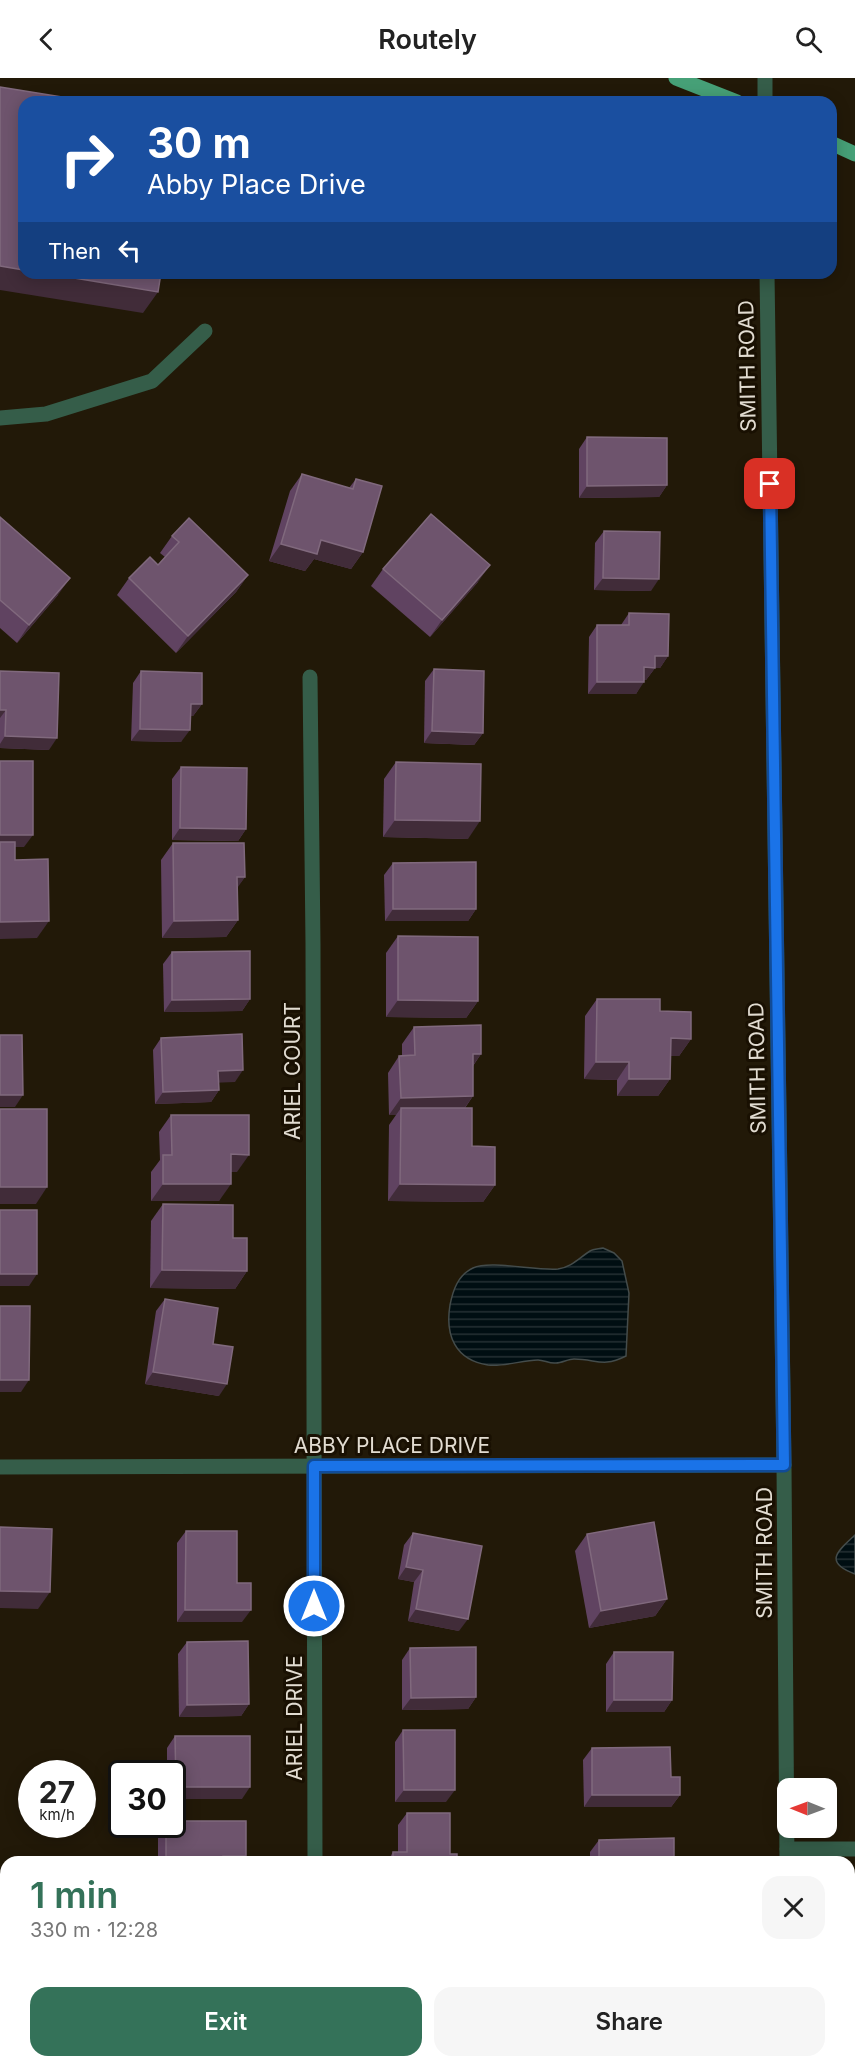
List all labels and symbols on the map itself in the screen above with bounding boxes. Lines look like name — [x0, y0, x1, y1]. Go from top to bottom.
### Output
street label: SMITH ROAD — [733, 300, 761, 432]
pin — [744, 458, 795, 509]
street label: ARIEL COURT — [280, 1002, 305, 1140]
street label: SMITH ROAD — [743, 1002, 771, 1134]
street label: ABBY PLACE DRIVE — [294, 1433, 490, 1458]
street label: SMITH ROAD — [752, 1487, 777, 1619]
position arrow — [282, 1574, 346, 1638]
street label: ARIEL DRIVE — [282, 1655, 307, 1781]
speed limit sign: 30 — [108, 1760, 186, 1838]
north arrow — [777, 1778, 837, 1838]

